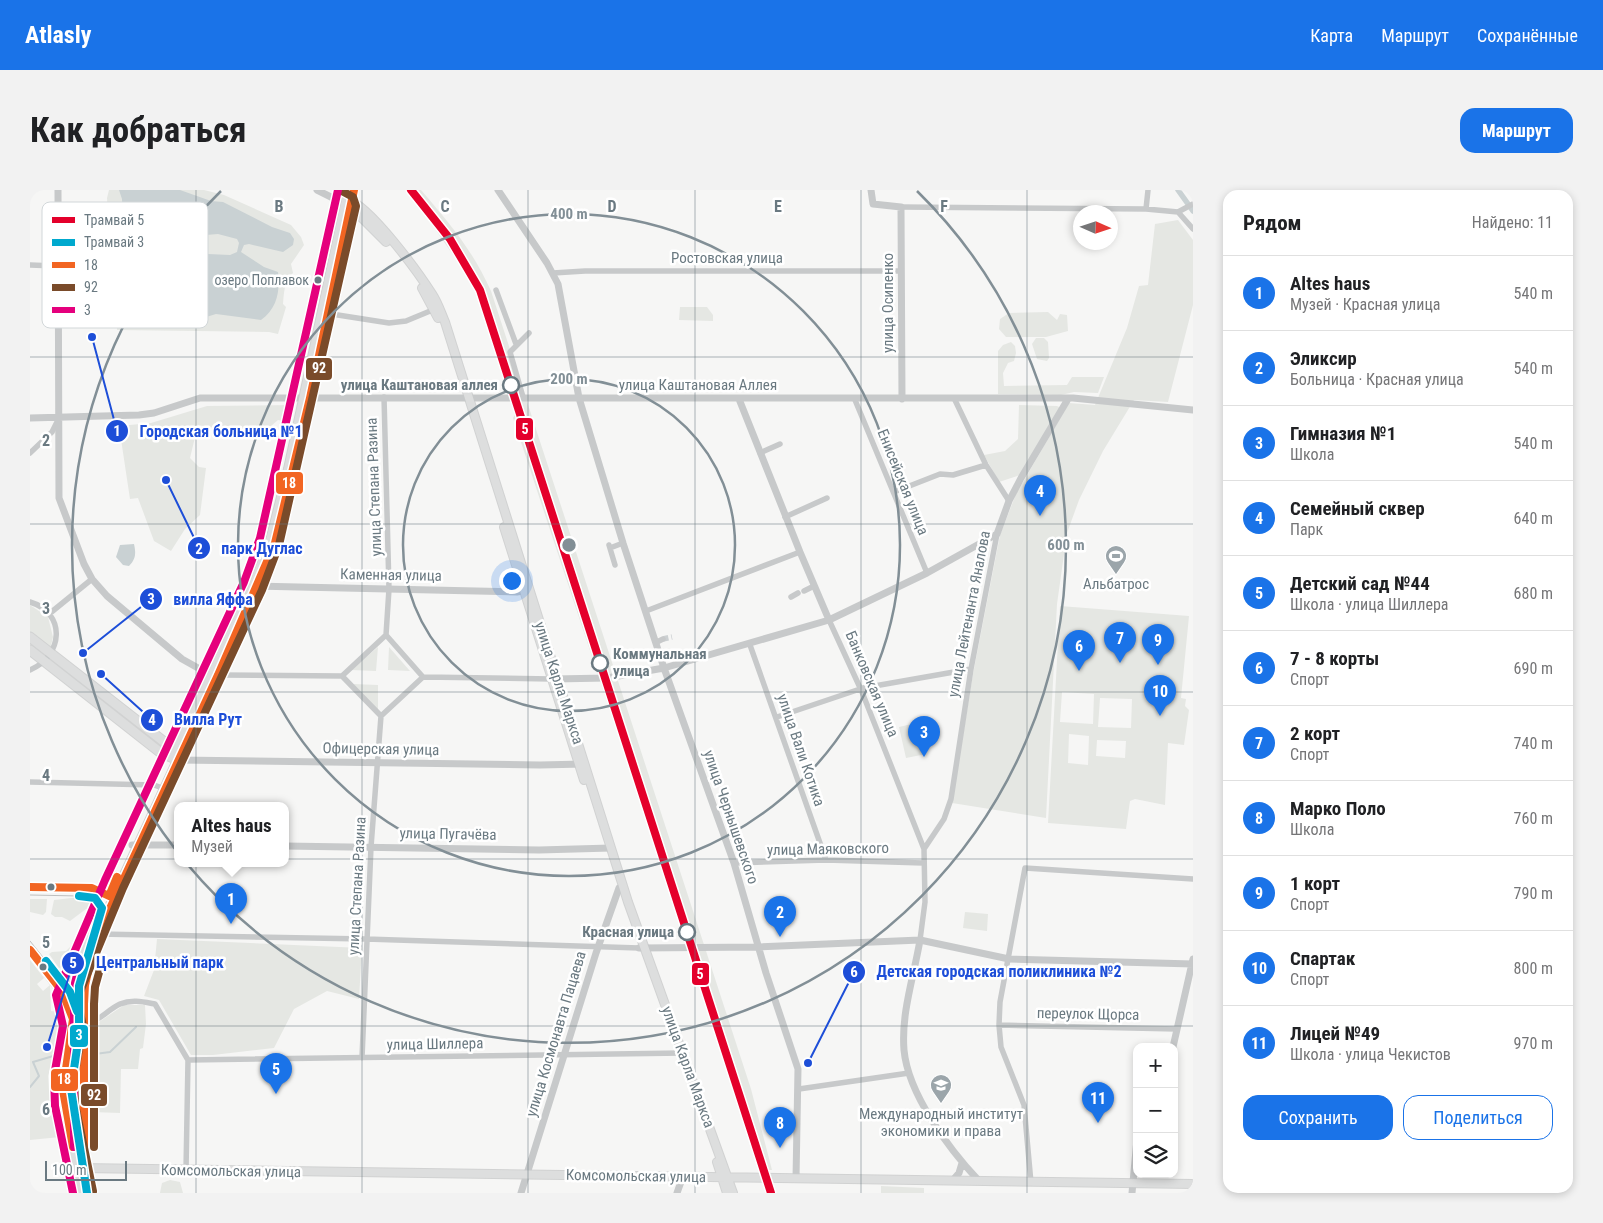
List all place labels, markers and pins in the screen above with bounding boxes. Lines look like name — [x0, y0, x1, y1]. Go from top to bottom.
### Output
place label: озеро Поплавок — [215, 272, 309, 288]
marker: озеро Поплавок — [313, 275, 323, 285]
place label: улица Каштановая аллея — [341, 376, 498, 394]
marker: улица Каштановая аллея — [502, 376, 520, 394]
callout: Городская больница №1 — [104, 416, 312, 447]
pin: 4 — [1024, 475, 1056, 516]
callout: парк Дуглас — [186, 533, 312, 564]
centre of rings — [560, 536, 578, 554]
sports icon: Альбатрос — [1104, 544, 1128, 575]
place label: Альбатрос — [1083, 575, 1149, 593]
callout: вилла Яффа — [139, 583, 263, 614]
pin: 7 — [1104, 622, 1136, 663]
pin: 9 — [1142, 624, 1174, 665]
pin: 6 — [1063, 630, 1095, 671]
place label: Коммунальная улица — [613, 645, 707, 680]
marker: Коммунальная улица — [591, 654, 609, 672]
pin: 10 — [1144, 675, 1176, 716]
callout: Вилла Рут — [139, 704, 252, 735]
pin: 3 — [908, 716, 940, 757]
unlabelled marker — [46, 882, 56, 892]
pin: 1 — [215, 883, 247, 924]
pin: 2 — [764, 896, 796, 937]
place label: Красная улица — [582, 923, 674, 941]
marker: Красная улица — [678, 923, 696, 941]
callout: Центральный парк — [61, 947, 234, 978]
callout: Детская городская поликлиника №2 — [841, 956, 1132, 987]
unlabelled marker — [38, 962, 48, 972]
pin: 5 — [260, 1053, 292, 1094]
school or university icon: Международный институт экономики и права — [929, 1073, 953, 1104]
pin: 11 — [1082, 1082, 1114, 1123]
place label: Международный институт экономики и права — [859, 1105, 1023, 1140]
pin: 8 — [764, 1107, 796, 1148]

